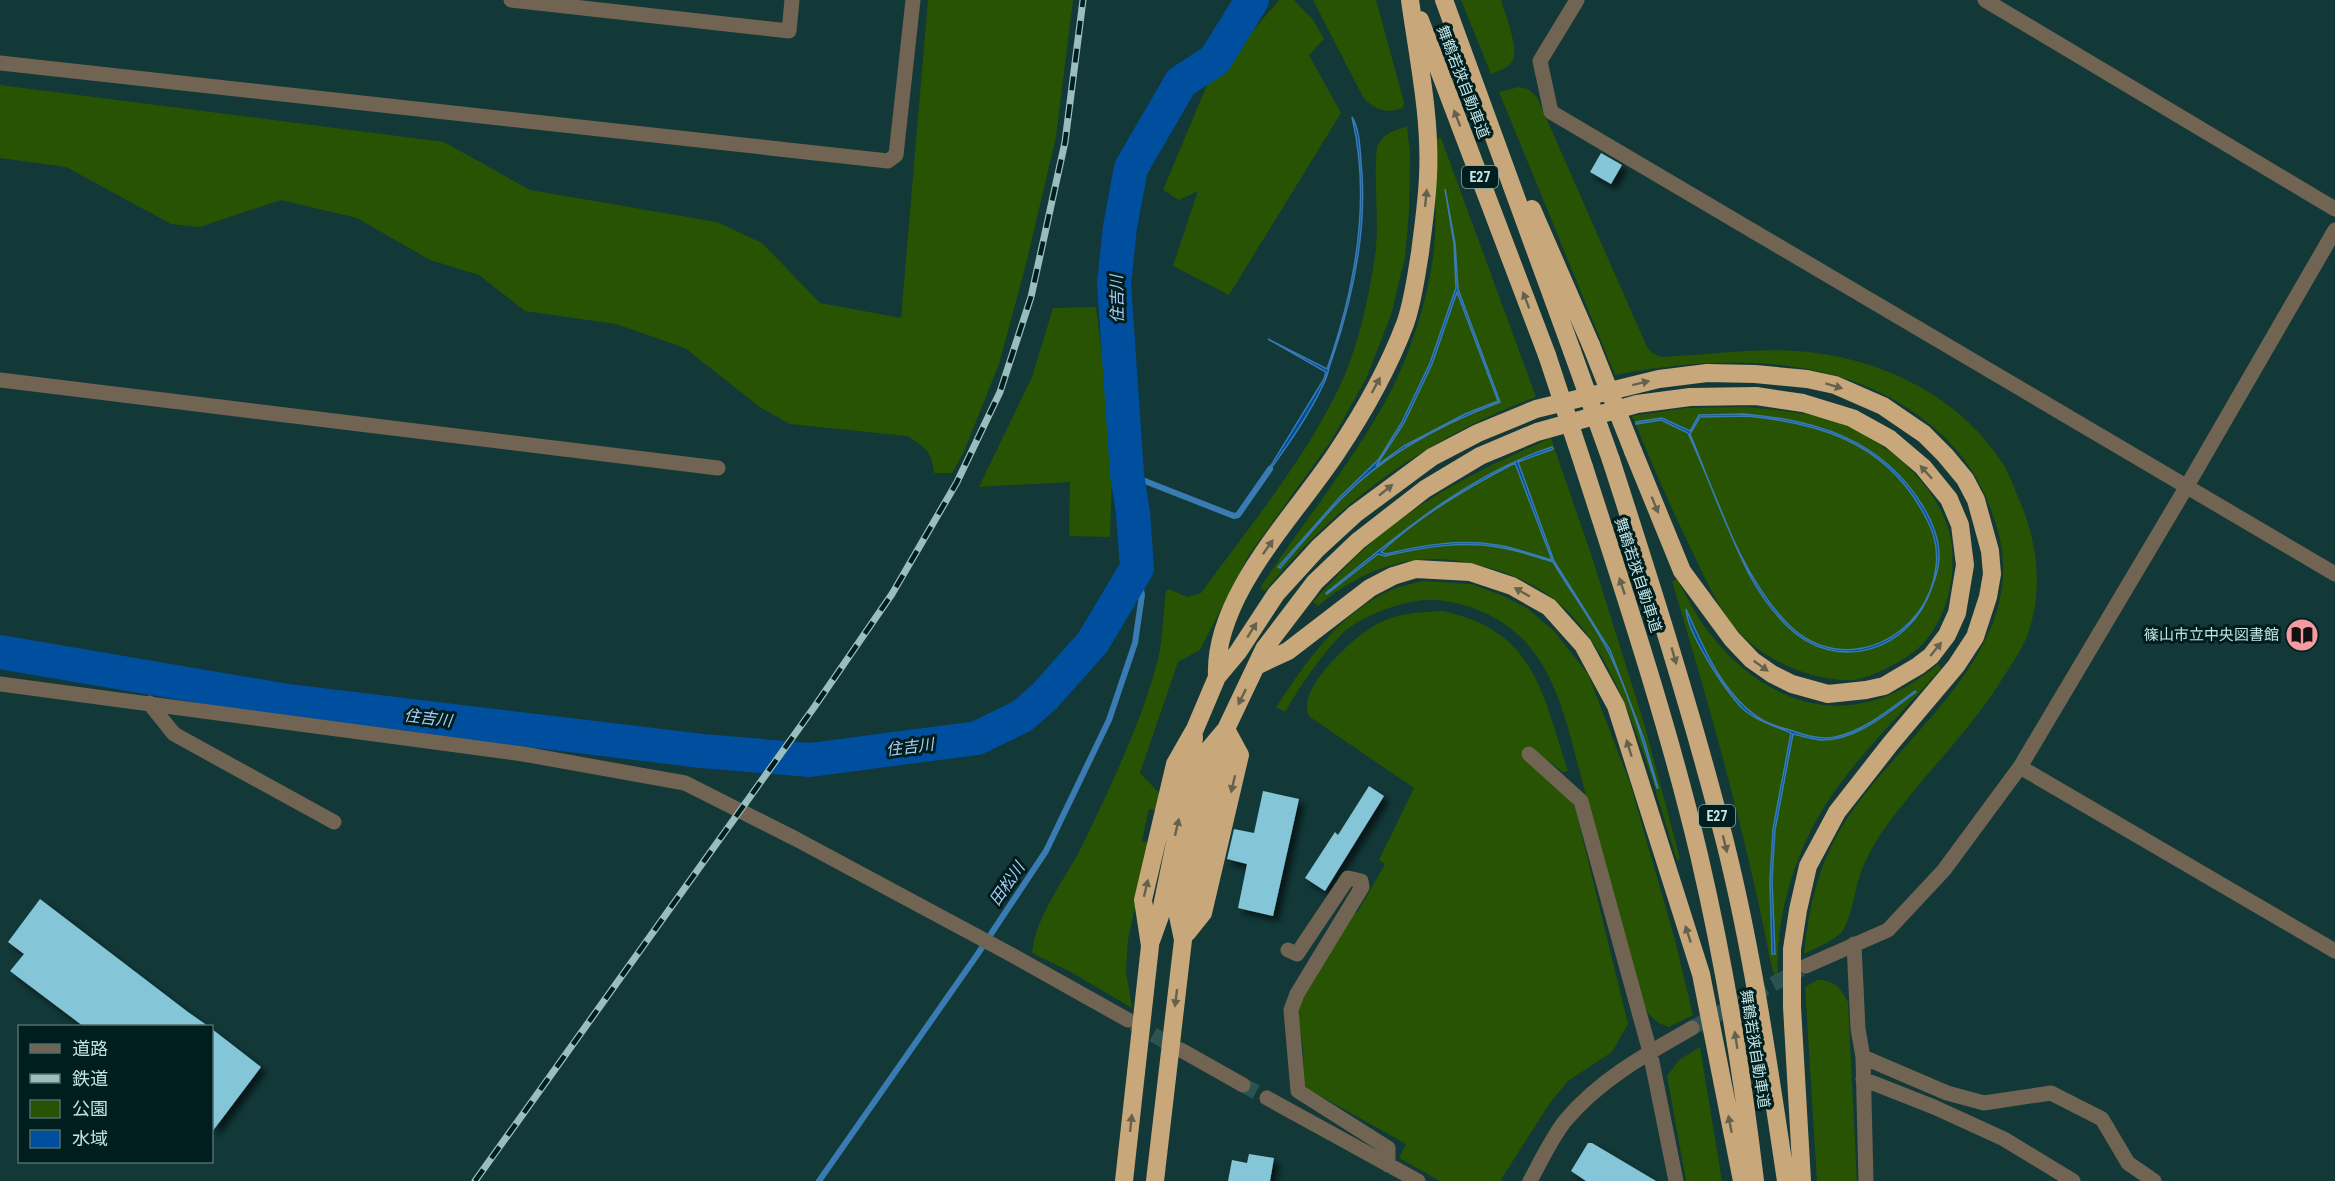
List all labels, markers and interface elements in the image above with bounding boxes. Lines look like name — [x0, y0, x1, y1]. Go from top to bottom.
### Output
street label: 舞鶴若狭自動車道 — [1433, 23, 1493, 141]
one-way arrow — [1452, 109, 1461, 127]
road number: E27 — [1462, 166, 1498, 188]
one-way arrow — [1421, 189, 1431, 208]
water label: 住吉川 — [1107, 273, 1127, 323]
one-way arrow — [1521, 291, 1530, 309]
one-way arrow — [1371, 376, 1381, 393]
one-way arrow — [1631, 378, 1650, 388]
one-way arrow — [1825, 382, 1843, 391]
one-way arrow — [1919, 464, 1933, 479]
one-way arrow — [1378, 483, 1394, 496]
one-way arrow — [1651, 496, 1660, 514]
street label: 舞鶴若狭自動車道 — [1611, 515, 1665, 635]
one-way arrow — [1262, 539, 1274, 555]
one-way arrow — [1617, 577, 1627, 595]
one-way arrow — [1513, 587, 1530, 597]
library icon: 篠山市立中央図書館 — [2284, 617, 2320, 653]
one-way arrow — [1246, 621, 1257, 638]
place label: 篠山市立中央図書館 — [2144, 626, 2279, 644]
one-way arrow — [1930, 641, 1943, 657]
one-way arrow — [1669, 647, 1679, 665]
one-way arrow — [1752, 660, 1768, 672]
one-way arrow — [1237, 688, 1247, 705]
water label: 住吉川 — [403, 706, 455, 731]
water label: 住吉川 — [885, 734, 937, 759]
one-way arrow — [1624, 739, 1633, 757]
one-way arrow — [1228, 774, 1238, 793]
road number: E27 — [1699, 805, 1735, 827]
one-way arrow — [1173, 818, 1182, 837]
one-way arrow — [1720, 835, 1730, 853]
water label: 田松川 — [985, 857, 1030, 909]
one-way arrow — [1142, 878, 1152, 897]
one-way arrow — [1683, 925, 1692, 943]
one-way arrow — [1171, 988, 1181, 1007]
street label: 舞鶴若狭自動車道 — [1737, 988, 1773, 1110]
legend — [18, 1025, 213, 1163]
one-way arrow — [1731, 1030, 1740, 1049]
text: 道路 — [72, 1038, 108, 1059]
text: 鉄道 — [72, 1068, 108, 1089]
text: 公園 — [72, 1098, 108, 1119]
one-way arrow — [1126, 1113, 1135, 1132]
one-way arrow — [1725, 1114, 1734, 1133]
text: 水域 — [72, 1128, 108, 1149]

